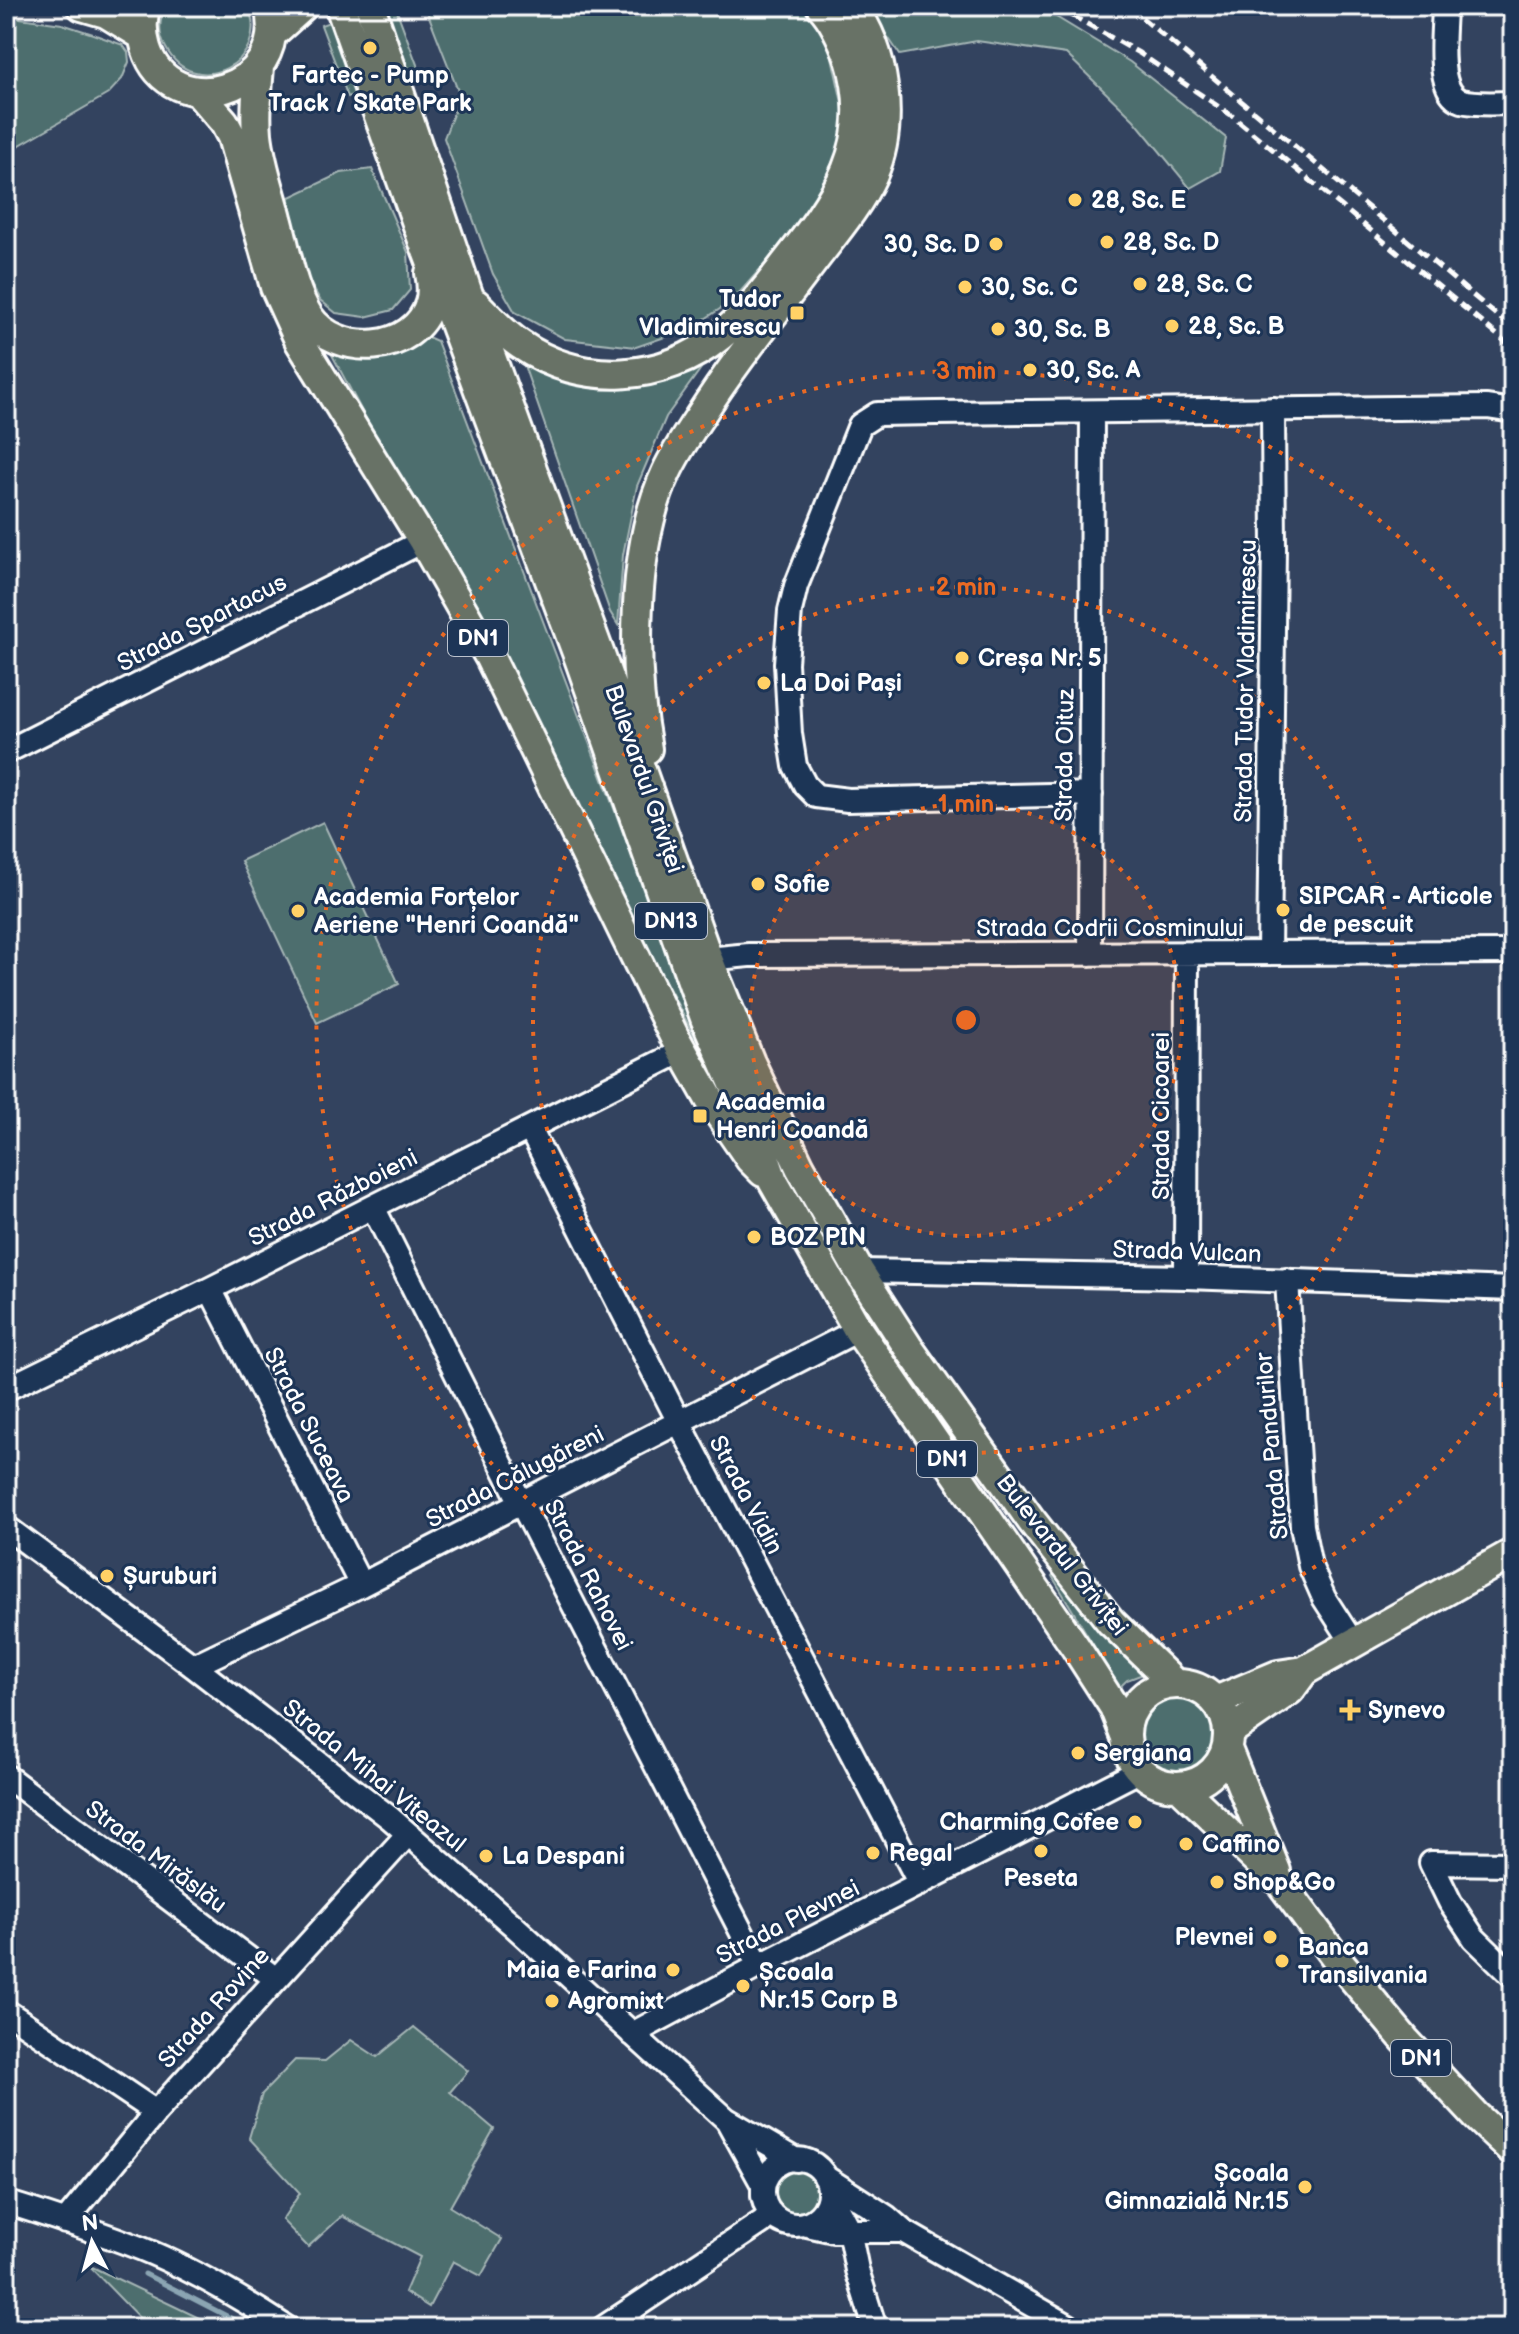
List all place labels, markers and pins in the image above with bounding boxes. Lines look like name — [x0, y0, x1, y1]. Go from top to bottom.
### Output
marker: Fartec - Pump Track / Skate Park — [361, 39, 379, 57]
place label: Fartec - Pump Track / Skate Park — [268, 61, 472, 118]
place label: 28, Sc. E — [1091, 186, 1186, 215]
marker: 28, Sc. E — [1066, 191, 1084, 209]
place label: 28, Sc. D — [1123, 228, 1219, 257]
place label: 30, Sc. D — [884, 230, 980, 259]
marker: 28, Sc. D — [1098, 233, 1116, 251]
marker: 30, Sc. D — [987, 235, 1005, 253]
place label: 28, Sc. C — [1156, 270, 1253, 299]
place label: 30, Sc. C — [981, 273, 1078, 302]
marker: 28, Sc. C — [1131, 275, 1149, 293]
marker: 30, Sc. C — [956, 278, 974, 296]
place label: Tudor Vladimirescu — [639, 285, 781, 342]
marker: Tudor Vladimirescu — [788, 304, 806, 322]
place label: 28, Sc. B — [1188, 312, 1284, 341]
place label: 30, Sc. B — [1014, 315, 1111, 344]
marker: 28, Sc. B — [1163, 317, 1181, 335]
marker: 30, Sc. B — [989, 320, 1007, 338]
place label: 30, Sc. A — [1046, 356, 1141, 385]
marker: 30, Sc. A — [1021, 361, 1039, 379]
place label: Creșa Nr. 5 — [978, 644, 1102, 673]
marker: Creșa Nr. 5 — [953, 649, 971, 667]
place label: La Doi Pași — [780, 669, 902, 698]
marker: La Doi Pași — [755, 674, 773, 692]
place label: Sofie — [774, 870, 830, 899]
marker: Sofie — [749, 875, 767, 893]
place label: SIPCAR - Articole de pescuit — [1299, 882, 1493, 939]
place label: Academia Forțelor Aeriene "Henri Coandă" — [313, 883, 579, 940]
marker: SIPCAR - Articole de pescuit — [1274, 901, 1292, 919]
marker: Academia Forțelor Aeriene "Henri Coandă" — [289, 902, 307, 920]
centre of rings — [952, 1006, 980, 1034]
place label: Academia Henri Coandă — [715, 1088, 869, 1145]
marker: Academia Henri Coandă — [691, 1107, 709, 1125]
place label: BOZ PIN — [770, 1223, 866, 1252]
marker: BOZ PIN — [745, 1228, 763, 1246]
place label: Șuruburi — [123, 1562, 217, 1591]
marker: Șuruburi — [98, 1567, 116, 1585]
place label: Synevo — [1368, 1696, 1445, 1725]
marker: Synevo — [1339, 1699, 1361, 1721]
place label: Sergiana — [1094, 1739, 1192, 1768]
marker: Sergiana — [1069, 1744, 1087, 1762]
place label: Charming Cofee — [939, 1808, 1119, 1837]
marker: Charming Cofee — [1126, 1813, 1144, 1831]
place label: Caffino — [1202, 1830, 1280, 1859]
marker: Caffino — [1177, 1835, 1195, 1853]
place label: Regal — [889, 1839, 953, 1868]
place label: La Despani — [502, 1842, 625, 1871]
marker: Peseta — [1032, 1842, 1050, 1860]
marker: Regal — [864, 1844, 882, 1862]
marker: La Despani — [477, 1847, 495, 1865]
place label: Peseta — [1004, 1864, 1078, 1893]
place label: Shop&Go — [1233, 1868, 1335, 1897]
marker: Shop&Go — [1208, 1873, 1226, 1891]
place label: Plevnei — [1175, 1923, 1254, 1952]
marker: Plevnei — [1261, 1928, 1279, 1946]
place label: Banca Transilvania — [1298, 1933, 1428, 1990]
marker: Banca Transilvania — [1273, 1952, 1291, 1970]
place label: Maia e Farina — [506, 1956, 657, 1985]
place label: Școala Nr.15 Corp B — [759, 1958, 898, 2015]
marker: Maia e Farina — [664, 1961, 682, 1979]
marker: Școala Nr.15 Corp B — [734, 1977, 752, 1995]
place label: Agromixt — [567, 1987, 664, 2016]
marker: Agromixt — [543, 1992, 561, 2010]
place label: Școala Gimnazială Nr.15 — [1105, 2159, 1289, 2216]
marker: Școala Gimnazială Nr.15 — [1296, 2178, 1314, 2196]

